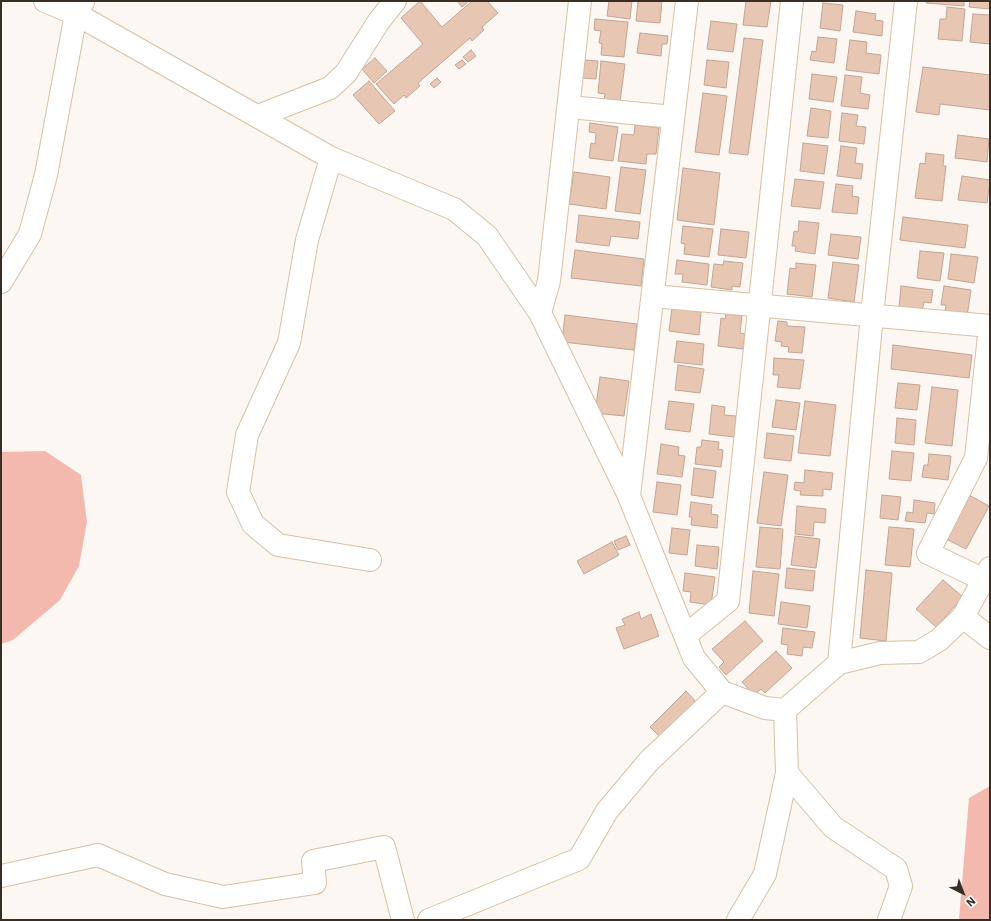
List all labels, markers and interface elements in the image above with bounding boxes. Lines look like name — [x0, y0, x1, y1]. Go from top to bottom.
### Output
north arrow — [943, 873, 983, 913]
text: N — [963, 894, 979, 910]

